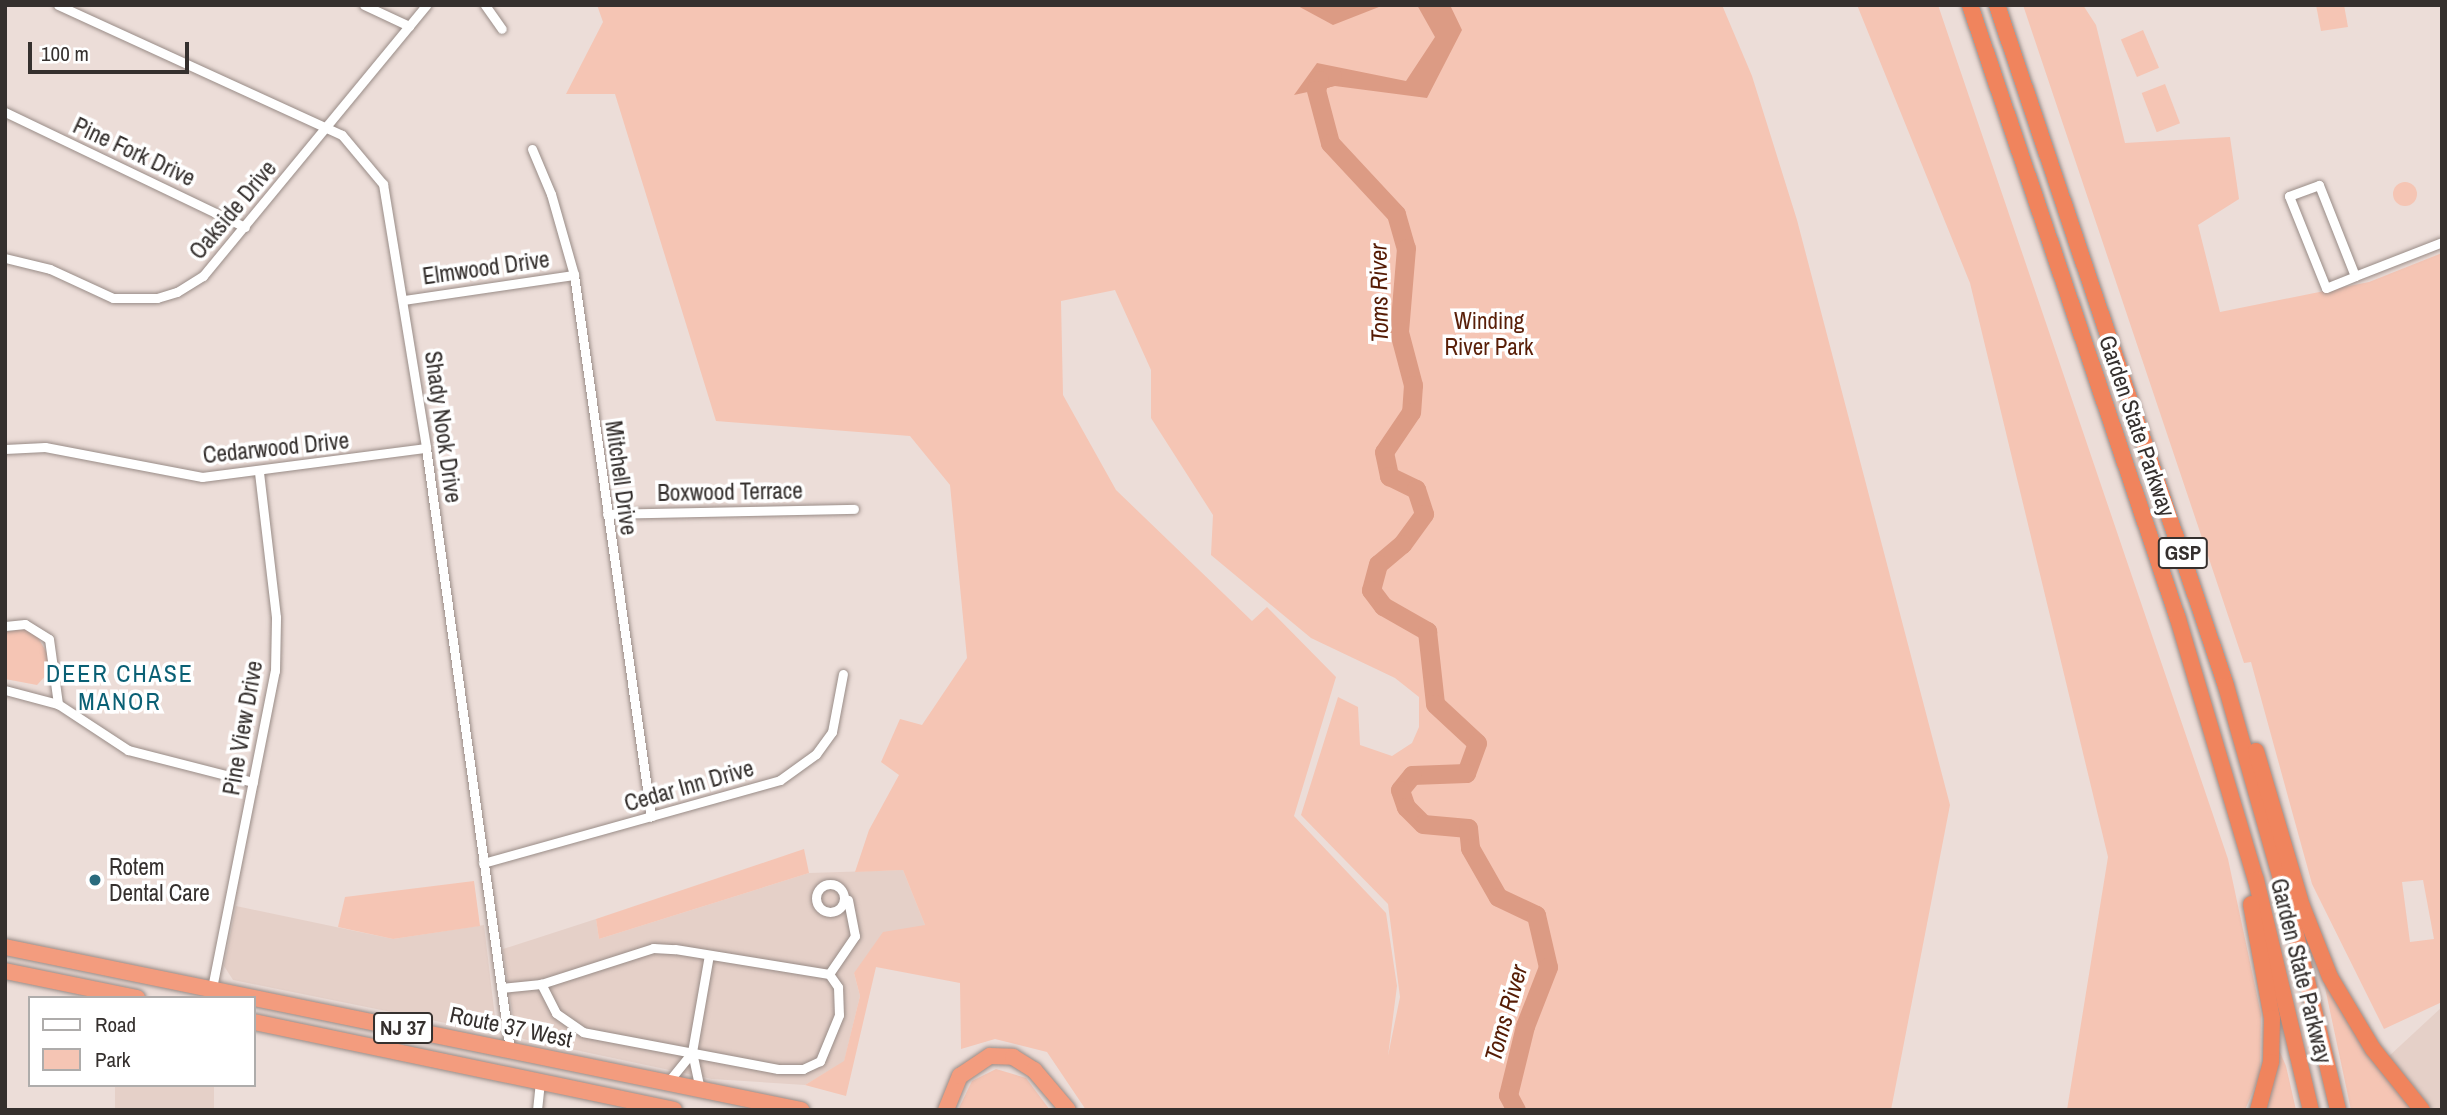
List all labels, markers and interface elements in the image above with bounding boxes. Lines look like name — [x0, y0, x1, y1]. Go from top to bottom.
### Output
scale bar — [32, 28, 192, 72]
text: 100 m — [41, 39, 89, 68]
street label: Pine Fork Drive — [69, 112, 199, 192]
street label: Oakside Drive — [184, 155, 282, 265]
water label: Toms River — [1364, 243, 1394, 343]
street label: Elmwood Drive — [421, 245, 551, 291]
park label: Winding River Park — [1444, 307, 1534, 361]
street label: Garden State Parkway — [2093, 332, 2181, 520]
street label: Shady Nook Drive — [419, 349, 467, 505]
street label: Mitchell Drive — [599, 419, 643, 537]
street label: Cedarwood Drive — [202, 427, 350, 469]
street label: Boxwood Terrace — [657, 477, 803, 507]
road number: GSP — [2157, 536, 2209, 570]
street label: Pine View Drive — [218, 659, 268, 797]
district label: DEER CHASE MANOR — [47, 660, 193, 716]
street label: Cedar Inn Drive — [621, 754, 757, 818]
place label: Rotem Dental Care — [109, 853, 210, 907]
marker: Rotem Dental Care — [87, 872, 103, 888]
street label: Garden State Parkway — [2265, 876, 2337, 1066]
water label: Toms River — [1479, 961, 1533, 1065]
legend — [28, 996, 256, 1087]
street label: Route 37 West — [447, 1001, 575, 1053]
text: Road — [95, 1010, 136, 1039]
road number: NJ 37 — [372, 1010, 434, 1046]
text: Park — [95, 1045, 130, 1074]

